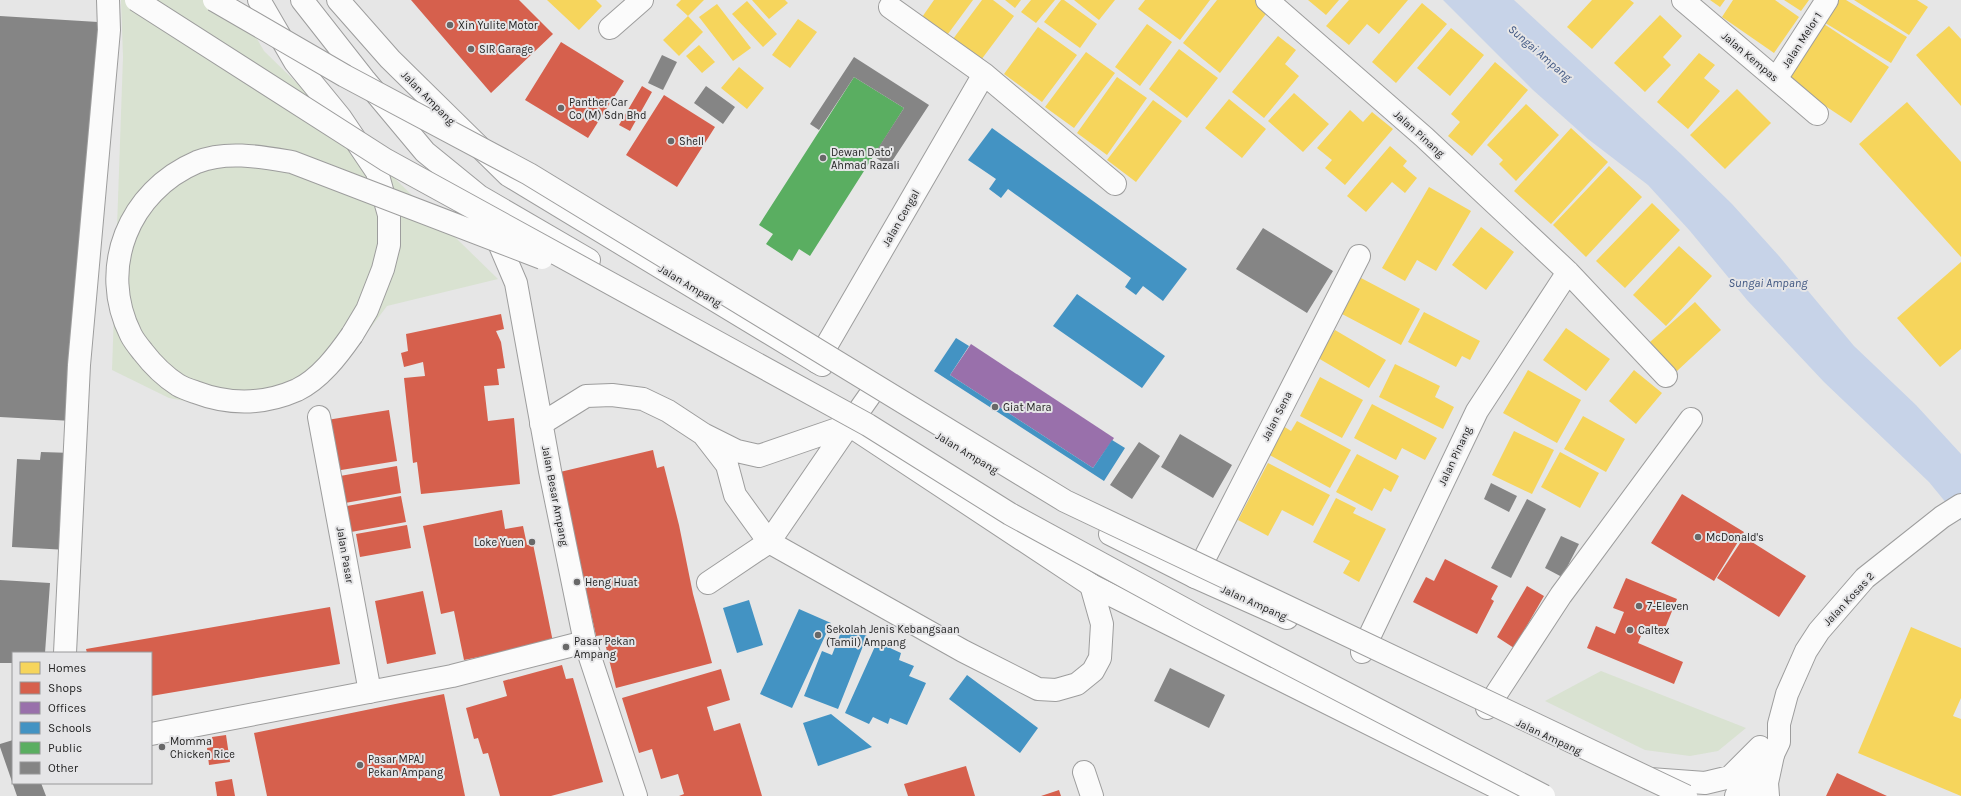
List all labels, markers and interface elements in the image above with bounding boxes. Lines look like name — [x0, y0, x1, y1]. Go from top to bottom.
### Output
street label: Jalan Melor 1 — [1779, 10, 1825, 70]
place label: Xin Yulite Motor — [458, 19, 538, 32]
marker: Xin Yulite Motor — [445, 20, 455, 30]
water label: Sungai Ampang — [1506, 22, 1575, 85]
street label: Jalan Kempas — [1719, 30, 1781, 85]
place label: SIR Garage — [479, 43, 533, 56]
marker: SIR Garage — [466, 44, 476, 54]
street label: Jalan Ampang — [398, 68, 458, 128]
place label: Panther Car Co (M) Sdn Bhd — [569, 96, 647, 122]
marker: Panther Car Co (M) Sdn Bhd — [556, 103, 566, 113]
street label: Jalan Pinang — [1391, 108, 1448, 161]
place label: Shell — [679, 135, 704, 148]
marker: Shell — [666, 136, 676, 146]
place label: Dewan Dato' Ahmad Razali — [831, 146, 900, 172]
marker: Dewan Dato' Ahmad Razali — [818, 153, 828, 163]
street label: Jalan Cengal — [880, 187, 922, 249]
street label: Jalan Ampang — [656, 262, 724, 310]
water label: Sungai Ampang — [1729, 276, 1808, 290]
street label: Jalan Sena — [1259, 389, 1295, 443]
place label: Giat Mara — [1003, 401, 1052, 414]
marker: Giat Mara — [990, 402, 1000, 412]
street label: Jalan Pinang — [1436, 424, 1475, 488]
street label: Jalan Ampang — [933, 429, 1001, 477]
street label: Jalan Besar Ampang — [539, 445, 571, 548]
street label: Jalan Pasar — [334, 526, 356, 584]
place label: McDonald's — [1706, 531, 1764, 544]
marker: McDonald's — [1693, 532, 1703, 542]
place label: Loke Yuen — [474, 536, 524, 549]
marker: Loke Yuen — [527, 537, 537, 547]
street label: Jalan Kosas 2 — [1821, 570, 1877, 628]
place label: Heng Huat — [585, 576, 638, 589]
marker: Heng Huat — [572, 577, 582, 587]
street label: Jalan Ampang — [1219, 583, 1290, 624]
place label: 7-Eleven — [1647, 600, 1689, 613]
marker: 7-Eleven — [1634, 601, 1644, 611]
place label: Sekolah Jenis Kebangsaan (Tamil) Ampang — [826, 623, 960, 649]
place label: Caltex — [1638, 624, 1670, 637]
marker: Caltex — [1625, 625, 1635, 635]
marker: Sekolah Jenis Kebangsaan (Tamil) Ampang — [813, 630, 823, 640]
place label: Pasar Pekan Ampang — [574, 635, 635, 661]
marker: Pasar Pekan Ampang — [561, 642, 571, 652]
legend — [12, 652, 152, 784]
text: Homes — [48, 661, 86, 675]
text: Shops — [48, 681, 82, 695]
text: Offices — [48, 701, 86, 715]
street label: Jalan Ampang — [1514, 716, 1585, 758]
text: Schools — [48, 721, 91, 735]
place label: Momma Chicken Rice — [170, 735, 235, 761]
text: Public — [48, 741, 82, 755]
marker: Momma Chicken Rice — [157, 742, 167, 752]
place label: Pasar MPAJ Pekan Ampang — [368, 753, 444, 779]
marker: Pasar MPAJ Pekan Ampang — [355, 760, 365, 770]
text: Other — [48, 761, 79, 775]

